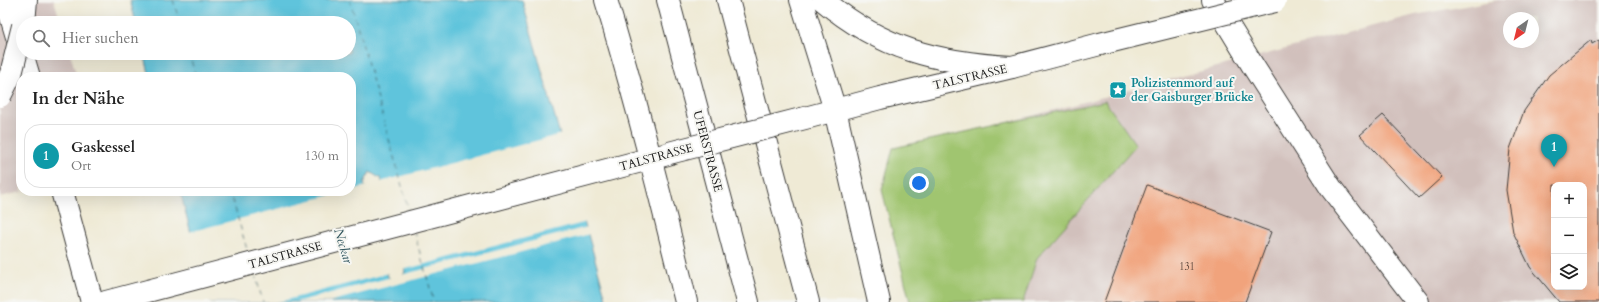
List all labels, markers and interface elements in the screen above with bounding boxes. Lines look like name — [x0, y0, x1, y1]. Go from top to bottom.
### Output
north arrow — [1503, 12, 1539, 48]
search box — [16, 16, 356, 60]
icon: search — [30, 27, 52, 49]
text: Hier suchen — [62, 28, 139, 48]
street label: TALSTRASSE — [931, 61, 1009, 93]
place label: Polizistenmord auf der Gaisburger Brücke — [1131, 75, 1254, 105]
place icon: Polizistenmord auf der Gaisburger Brücke — [1108, 80, 1128, 100]
text: In der Nähe — [32, 87, 125, 110]
street label: UFERSTRASSE — [689, 109, 727, 193]
pin: 1 — [1541, 134, 1567, 167]
text: Gaskessel — [71, 137, 135, 157]
street label: TALSTRASSE — [617, 139, 695, 175]
text: 1 — [43, 147, 49, 165]
text: 130 m — [305, 147, 339, 165]
text: Ort — [71, 157, 91, 175]
your location — [909, 173, 929, 193]
map controls — [1551, 182, 1587, 290]
button: + — [1551, 182, 1587, 218]
button: − — [1551, 218, 1587, 254]
water label: Neckar — [329, 226, 357, 267]
street label: TALSTRASSE — [246, 237, 324, 273]
button: layers — [1551, 254, 1587, 290]
house number: 131 — [1179, 260, 1195, 274]

